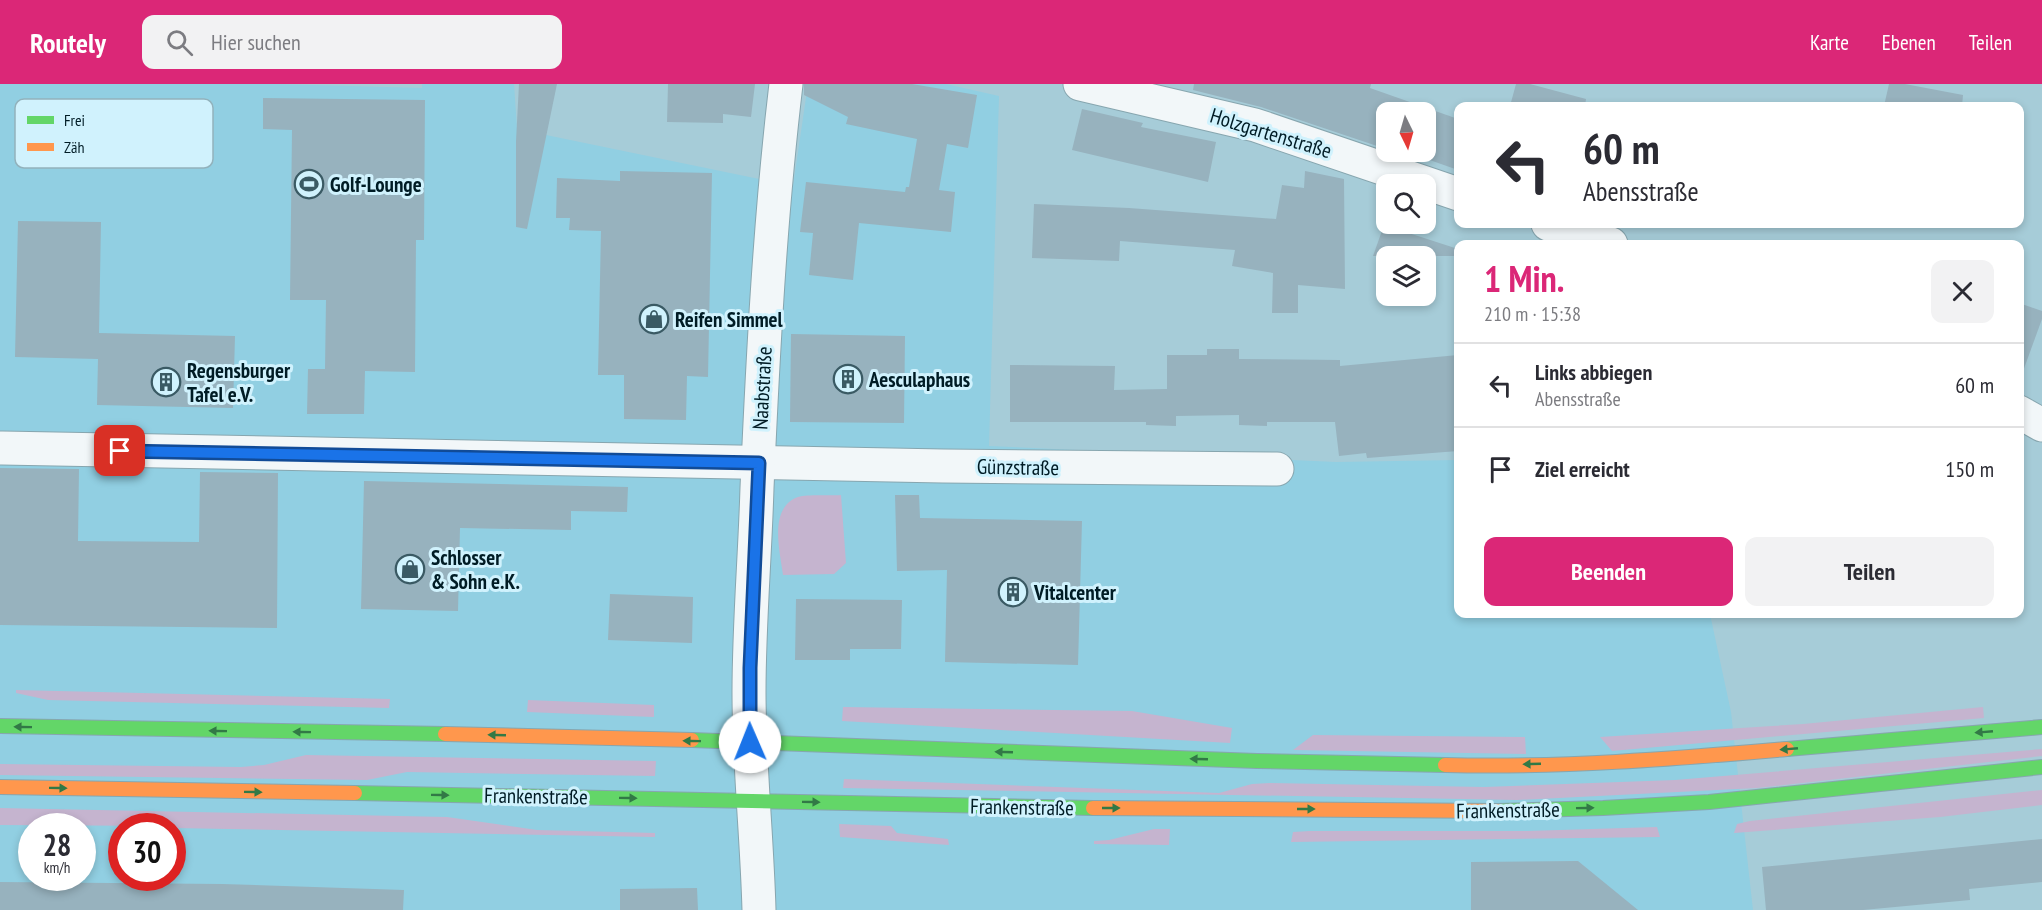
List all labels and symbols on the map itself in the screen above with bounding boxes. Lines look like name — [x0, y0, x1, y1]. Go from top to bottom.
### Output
legend — [15, 99, 213, 168]
street label: Holzgartenstraße — [1207, 102, 1335, 164]
north arrow — [1376, 102, 1436, 162]
text: Frei — [64, 110, 85, 130]
text: Zäh — [64, 137, 84, 157]
sports icon: Golf-Lounge — [293, 168, 325, 200]
place label: Golf-Lounge — [330, 171, 422, 198]
shop icon: Reifen Simmel — [638, 303, 670, 335]
place label: Reifen Simmel — [675, 306, 784, 333]
street label: Naabstraße — [746, 346, 778, 430]
place label: Regensburger Tafel e.V. — [187, 357, 291, 408]
building icon: Aesculaphaus — [832, 363, 864, 395]
building icon: Regensburger Tafel e.V. — [150, 366, 182, 398]
place label: Aesculaphaus — [868, 366, 970, 393]
pin — [94, 425, 145, 476]
street label: Günzstraße — [977, 453, 1059, 481]
place label: Schlosser & Sohn e.K. — [431, 544, 520, 595]
shop icon: Schlosser & Sohn e.K. — [394, 553, 426, 585]
building icon: Vitalcenter — [997, 576, 1029, 608]
place label: Vitalcenter — [1033, 579, 1117, 606]
position arrow — [718, 710, 782, 774]
one-way arrow — [13, 722, 32, 731]
one-way arrow — [208, 726, 227, 736]
one-way arrow — [292, 728, 311, 737]
one-way arrow — [1974, 728, 1993, 737]
one-way arrow — [487, 731, 506, 740]
one-way arrow — [682, 736, 701, 746]
one-way arrow — [1780, 744, 1799, 754]
one-way arrow — [995, 747, 1014, 757]
one-way arrow — [1189, 755, 1208, 764]
one-way arrow — [1522, 760, 1541, 769]
street label: Frankenstraße — [484, 782, 588, 810]
one-way arrow — [49, 783, 68, 793]
one-way arrow — [244, 787, 263, 796]
one-way arrow — [430, 790, 449, 800]
one-way arrow — [618, 793, 637, 803]
street label: Frankenstraße — [970, 793, 1074, 821]
street label: Frankenstraße — [1456, 796, 1560, 824]
one-way arrow — [802, 797, 821, 806]
one-way arrow — [1101, 803, 1120, 813]
one-way arrow — [1296, 804, 1315, 814]
one-way arrow — [1575, 804, 1594, 813]
speed limit sign: 30 — [108, 813, 186, 891]

